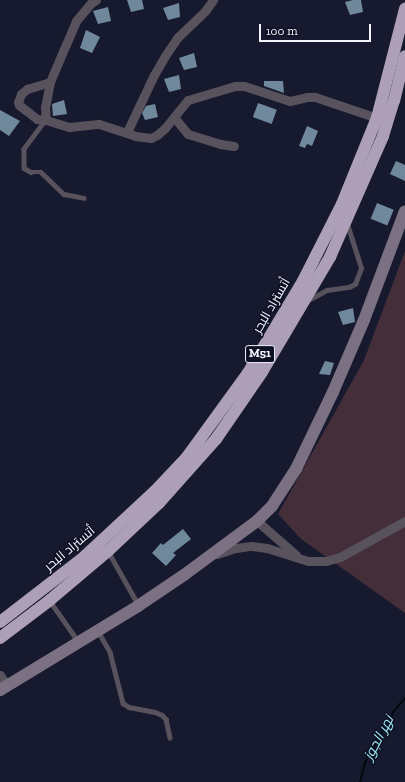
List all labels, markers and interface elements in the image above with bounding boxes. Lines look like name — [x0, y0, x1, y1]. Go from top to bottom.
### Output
scale bar — [261, 16, 373, 42]
text: 100 m — [266, 24, 298, 38]
street label: أتستراد البحر — [250, 276, 294, 336]
road number: M51 — [245, 344, 275, 364]
street label: أتستراد البحر — [42, 523, 98, 575]
water label: نهر الجوز — [360, 713, 398, 763]

